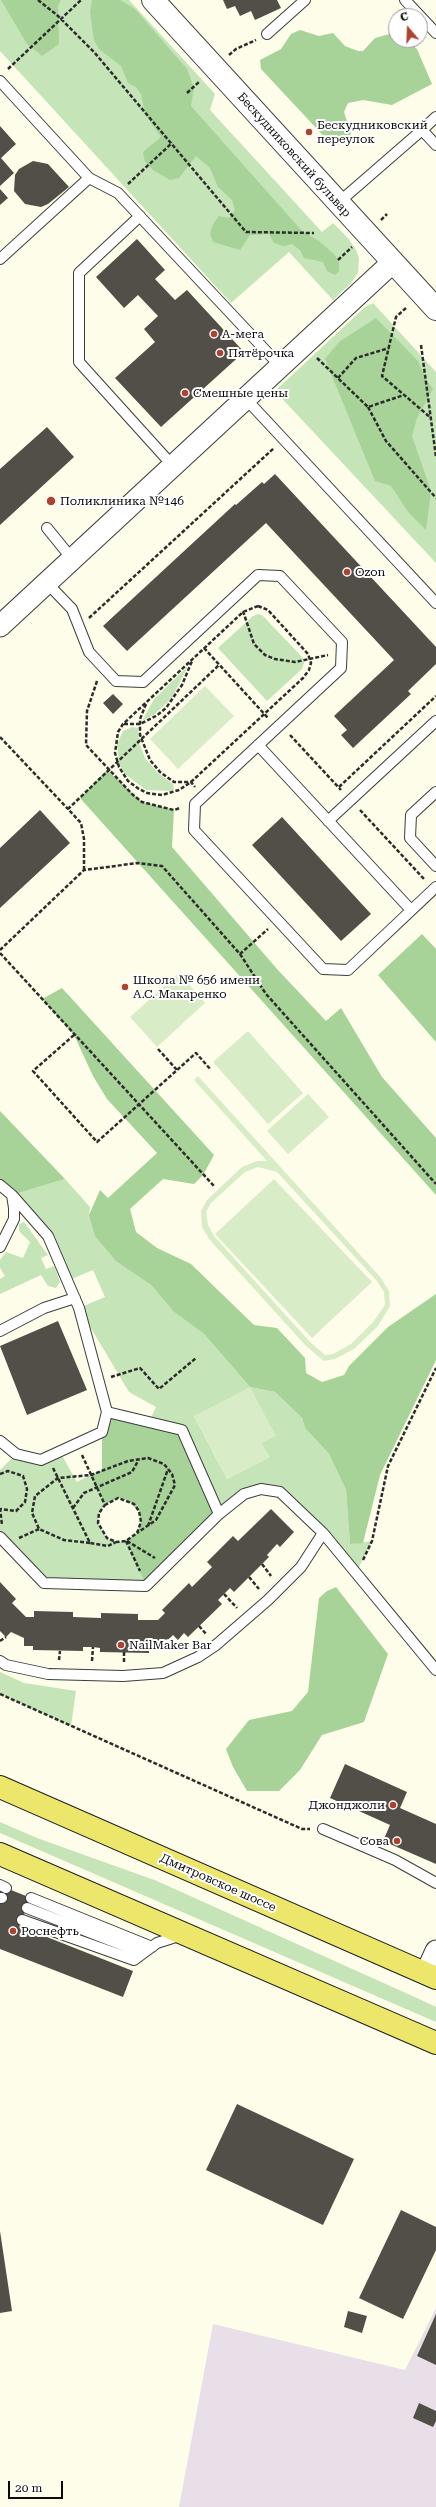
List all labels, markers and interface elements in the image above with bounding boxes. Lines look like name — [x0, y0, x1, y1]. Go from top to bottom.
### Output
north arrow — [388, 8, 428, 48]
text: С — [398, 10, 410, 25]
street label: Бескудниковский бульвар — [234, 90, 354, 220]
place label: Бескудниковский переулок — [317, 118, 428, 146]
marker: Бескудниковский переулок — [304, 127, 314, 137]
place label: А-мега — [222, 327, 264, 341]
marker: А-мега — [209, 329, 219, 339]
place label: Пятёрочка — [228, 346, 294, 360]
marker: Пятёрочка — [215, 348, 225, 358]
place label: Смешные цены — [193, 386, 288, 400]
marker: Смешные цены — [180, 388, 190, 398]
place label: Поликлиника №146 — [60, 494, 184, 508]
marker: Поликлиника №146 — [45, 495, 57, 507]
place label: Ozon — [355, 565, 385, 579]
marker: Ozon — [342, 567, 352, 577]
place label: Школа № 656 имени А.С. Макаренко — [133, 973, 260, 1001]
marker: Школа № 656 имени А.С. Макаренко — [120, 982, 130, 992]
place label: NailMaker Bar — [129, 1638, 211, 1652]
marker: NailMaker Bar — [116, 1640, 126, 1650]
place label: Джонджоли — [308, 1798, 385, 1812]
marker: Джонджоли — [388, 1800, 398, 1810]
place label: Сова — [360, 1834, 389, 1848]
marker: Сова — [392, 1836, 402, 1846]
street label: Дмитровское шоссе — [158, 1851, 278, 1915]
place label: Роснефть — [21, 1924, 79, 1938]
marker: Роснефть — [8, 1926, 18, 1936]
scale bar — [10, 2473, 65, 2499]
text: 20 m — [15, 2481, 42, 2495]

